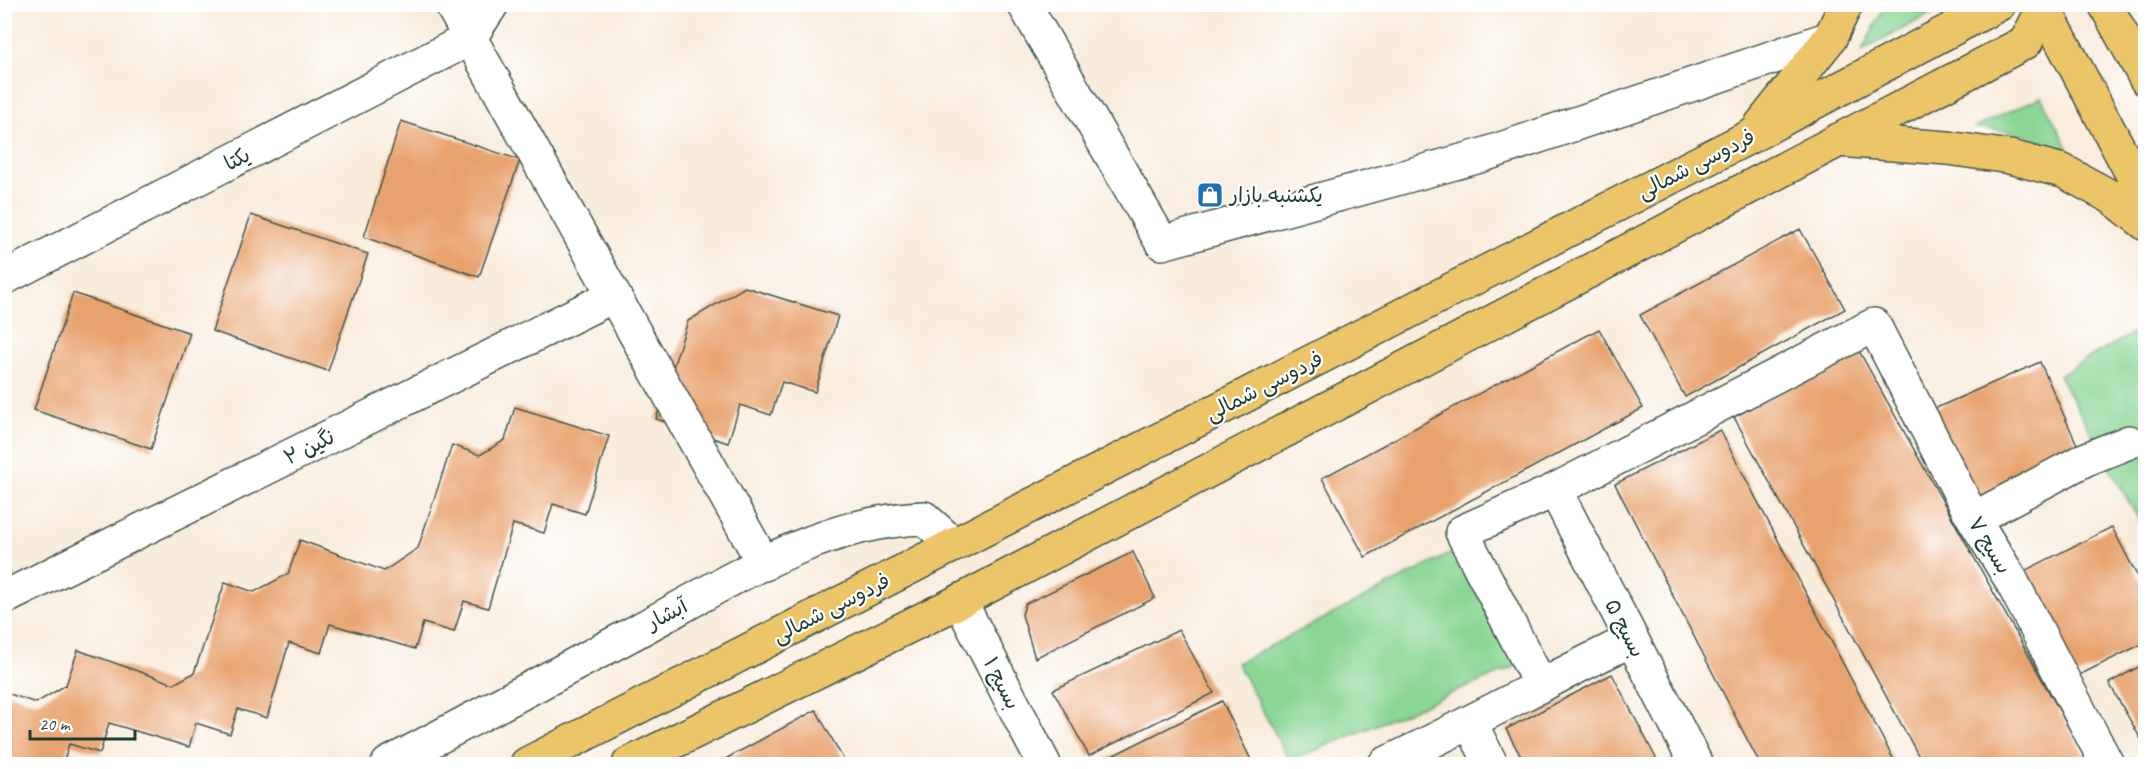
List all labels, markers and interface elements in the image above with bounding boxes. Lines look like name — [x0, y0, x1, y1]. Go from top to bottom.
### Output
street label: فردوسی شمالی — [1633, 123, 1760, 206]
street label: یکتا — [220, 142, 254, 176]
shop icon: یکشنبه بازار — [1195, 180, 1225, 210]
place label: یکشنبه بازار — [1228, 182, 1323, 208]
street label: فردوسی شمالی — [1201, 345, 1328, 428]
street label: نگین ۲ — [279, 424, 339, 470]
street label: بسیج ۷ — [1962, 511, 2017, 579]
street label: فردوسی شمالی — [768, 567, 895, 650]
street label: آبشار — [640, 592, 692, 636]
street label: بسیج ۵ — [1598, 594, 1651, 662]
street label: بسیج ۱ — [977, 652, 1026, 714]
scale bar — [30, 703, 135, 741]
text: 20 m — [39, 713, 72, 735]

